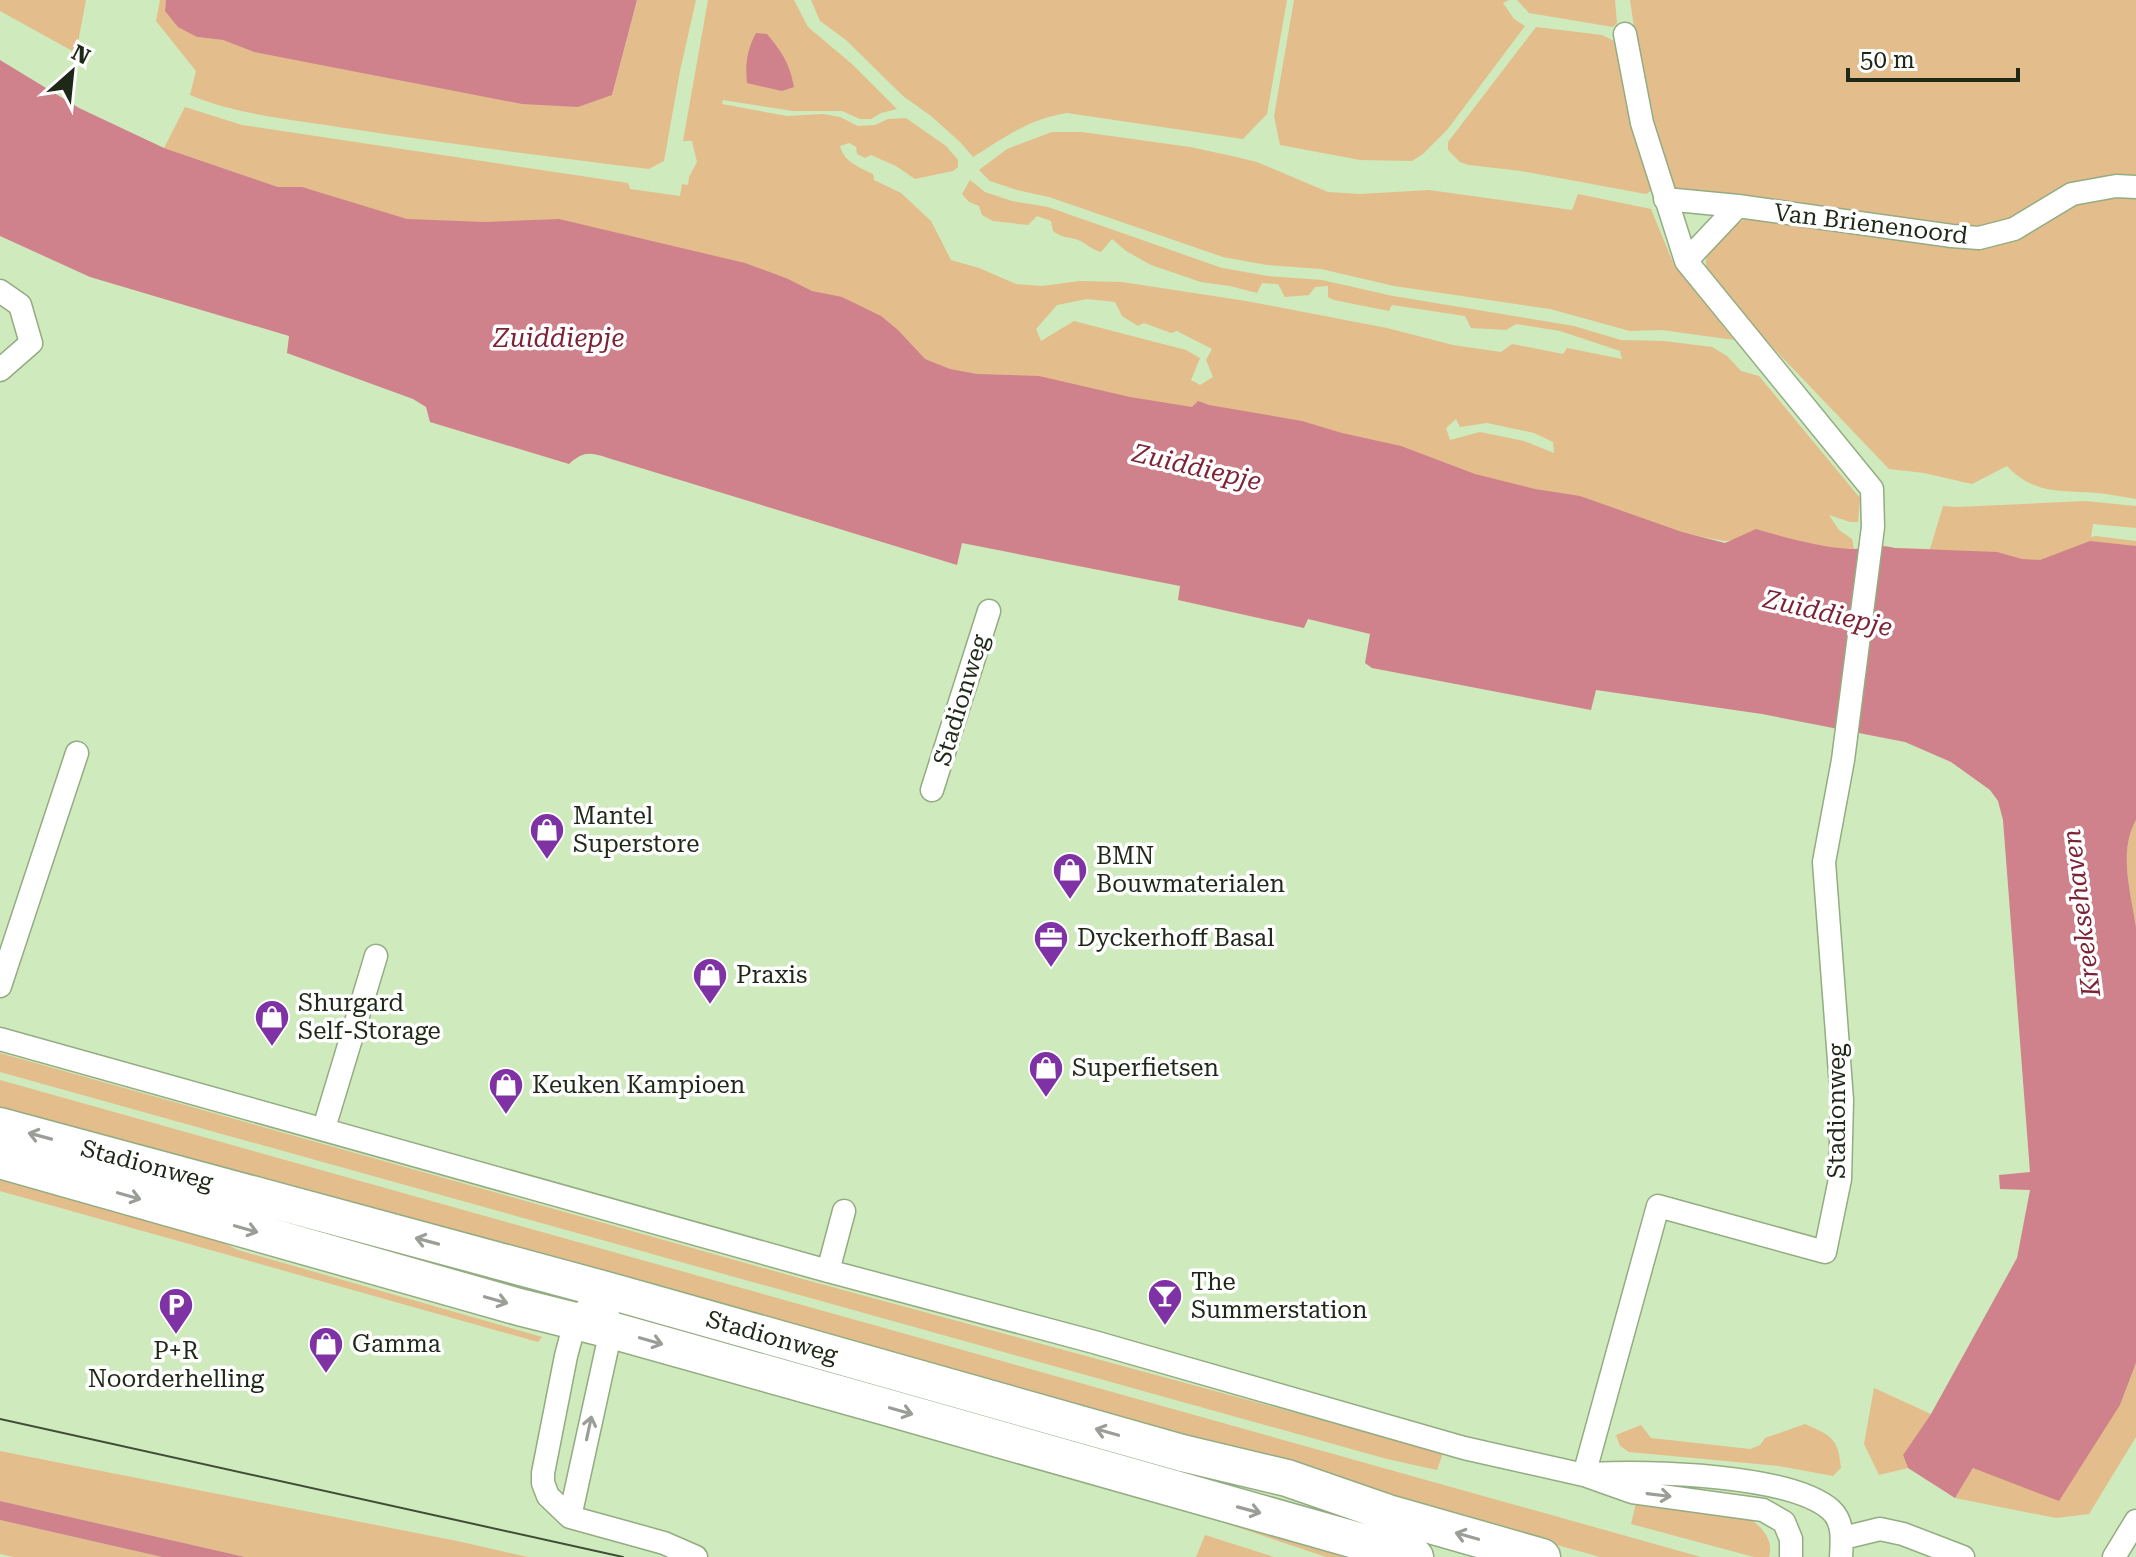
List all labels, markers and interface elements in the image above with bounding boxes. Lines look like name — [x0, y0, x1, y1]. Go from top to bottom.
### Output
north arrow — [32, 32, 112, 112]
scale bar — [1848, 32, 2018, 82]
text: N — [68, 40, 94, 70]
text: 50 m — [1860, 46, 1915, 74]
street label: Van Brienenoord — [1772, 198, 1970, 250]
water label: Zuiddiepje — [493, 323, 624, 353]
water label: Zuiddiepje — [1129, 437, 1264, 496]
water label: Zuiddiepje — [1760, 583, 1895, 642]
street label: Stadionweg — [928, 631, 994, 769]
place label: Mantel Superstore — [573, 802, 699, 858]
shop icon: Mantel Superstore — [528, 811, 566, 861]
water label: Kreeksehaven — [2056, 828, 2106, 999]
place label: BMN Bouwmaterialen — [1096, 842, 1285, 898]
shop icon: BMN Bouwmaterialen — [1051, 851, 1089, 901]
office icon: Dyckerhoff Basal — [1032, 919, 1070, 969]
place label: Dyckerhoff Basal — [1077, 924, 1274, 952]
shop icon: Praxis — [691, 956, 729, 1006]
place label: Praxis — [736, 961, 807, 989]
place label: Shurgard Self-Storage — [298, 989, 441, 1045]
shop icon: Shurgard Self-Storage — [253, 998, 291, 1048]
street label: Stadionweg — [1823, 1043, 1851, 1179]
shop icon: Superfietsen — [1027, 1049, 1065, 1099]
place label: Superfietsen — [1072, 1054, 1219, 1082]
shop icon: Keuken Kampioen — [487, 1066, 525, 1116]
place label: Keuken Kampioen — [532, 1071, 745, 1099]
one-way arrow — [28, 1128, 54, 1143]
street label: Stadionweg — [78, 1134, 216, 1196]
one-way arrow — [116, 1189, 142, 1204]
one-way arrow — [232, 1222, 258, 1237]
one-way arrow — [414, 1233, 440, 1248]
place label: The Summerstation — [1191, 1268, 1368, 1324]
bar icon: The Summerstation — [1146, 1277, 1184, 1327]
parking icon: P+R Noorderhelling — [157, 1286, 195, 1336]
one-way arrow — [482, 1293, 508, 1308]
street label: Stadionweg — [703, 1305, 841, 1369]
shop icon: Gamma — [307, 1325, 345, 1375]
place label: Gamma — [352, 1330, 441, 1358]
one-way arrow — [638, 1334, 664, 1349]
place label: P+R Noorderhelling — [88, 1337, 265, 1393]
one-way arrow — [888, 1404, 914, 1419]
one-way arrow — [582, 1416, 597, 1441]
one-way arrow — [1095, 1424, 1121, 1439]
one-way arrow — [1646, 1488, 1672, 1503]
one-way arrow — [1235, 1503, 1261, 1518]
one-way arrow — [1455, 1527, 1480, 1542]

